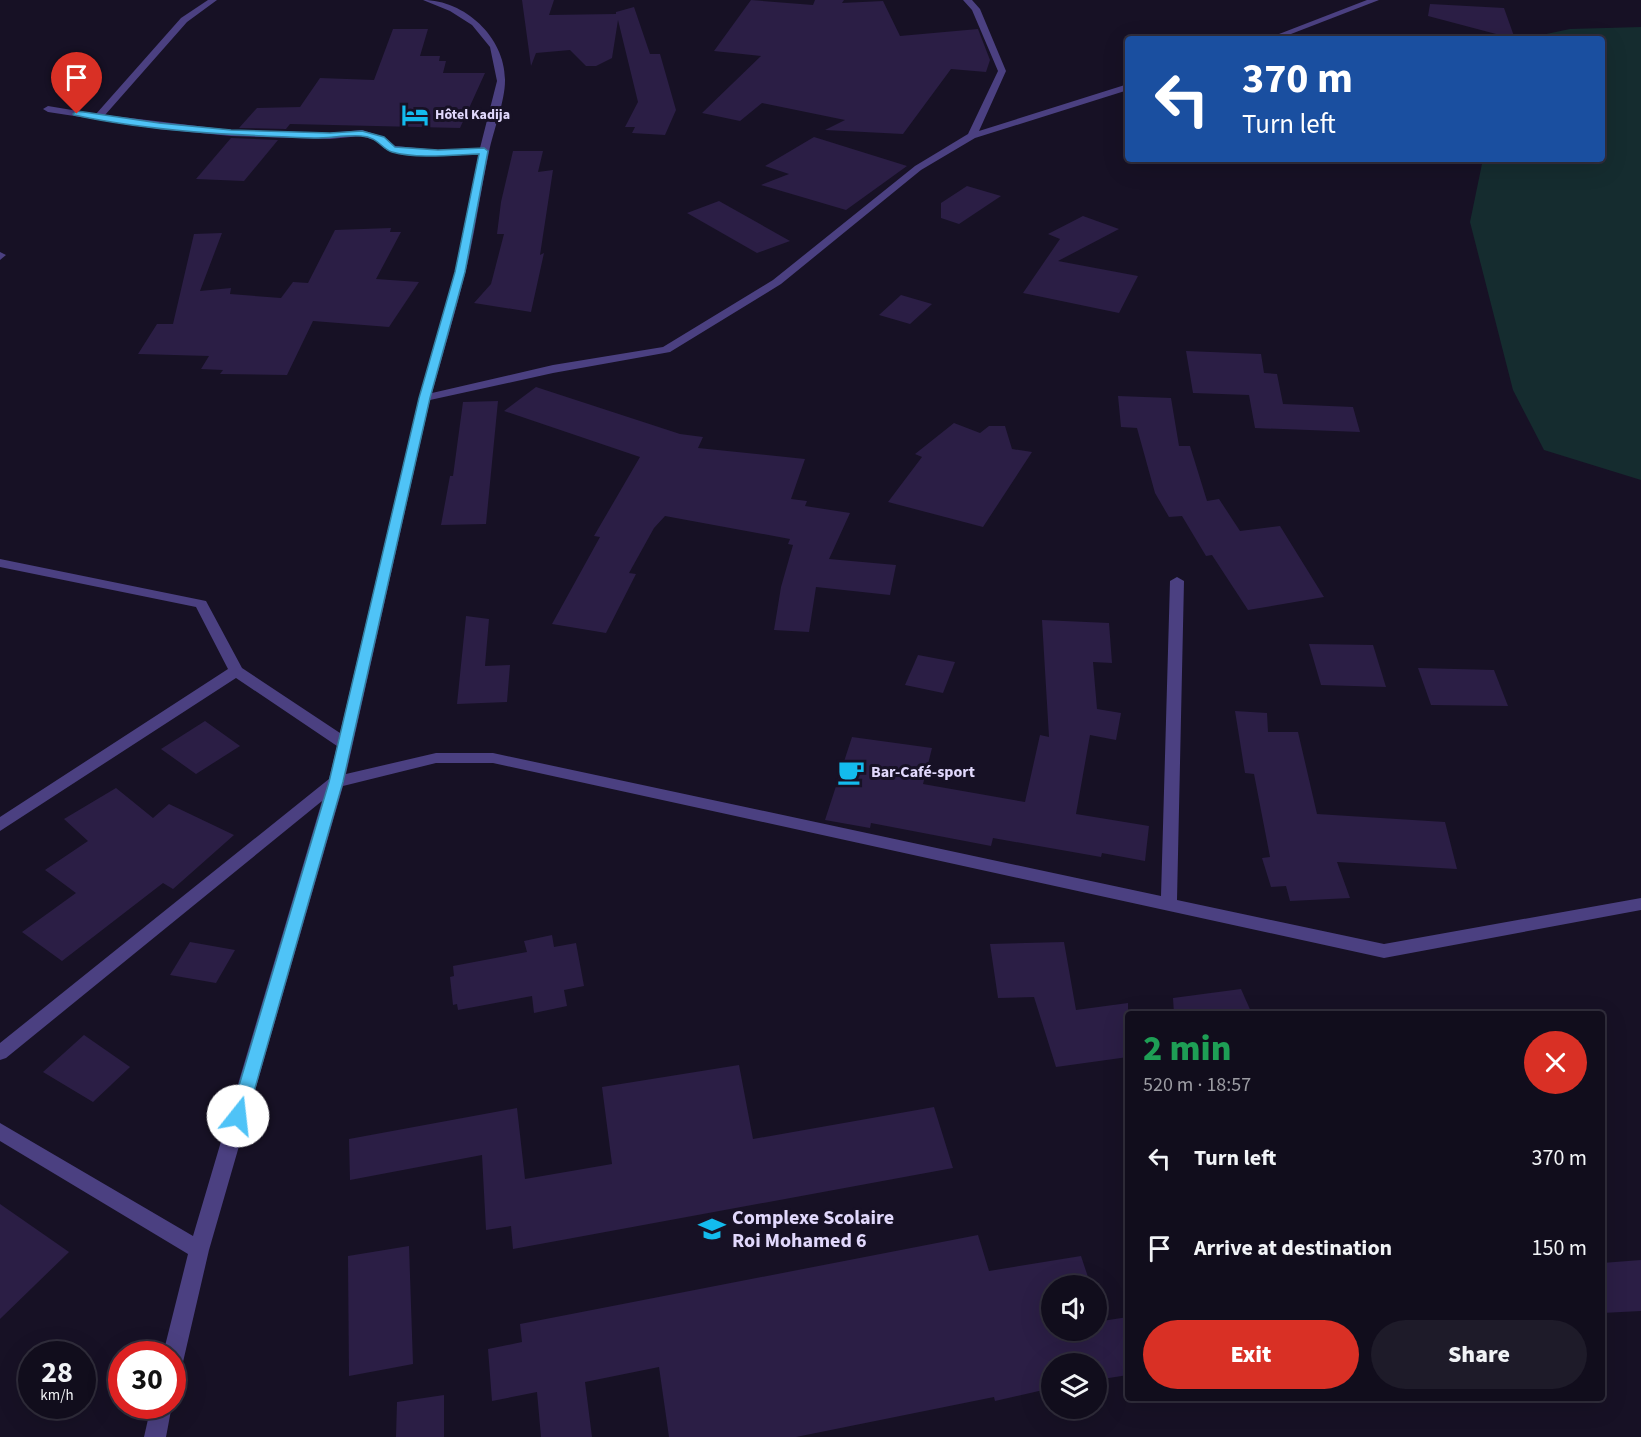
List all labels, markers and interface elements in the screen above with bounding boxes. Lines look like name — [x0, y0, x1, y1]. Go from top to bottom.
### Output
text: 370 m — [1242, 49, 1353, 109]
pin — [51, 52, 102, 114]
icon: left — [1143, 60, 1221, 138]
icon: arrive — [60, 61, 93, 94]
hotel icon: Hôtel Kadija — [400, 100, 430, 130]
place label: Hôtel Kadija — [435, 105, 510, 125]
text: Turn left — [1242, 105, 1336, 144]
cafe icon: Bar-Café-sport — [836, 757, 866, 787]
place label: Bar-Café-sport — [871, 761, 975, 783]
text: 2 min — [1143, 1023, 1231, 1074]
button: close — [1524, 1031, 1587, 1094]
text: 520 m · 18:57 — [1143, 1071, 1251, 1099]
position arrow — [206, 1084, 270, 1148]
icon: left — [1143, 1142, 1176, 1175]
text: Turn left — [1194, 1142, 1276, 1174]
text: 370 m — [1532, 1142, 1587, 1174]
place label: Complexe Scolaire Roi Mohamed 6 — [732, 1204, 894, 1255]
school or university icon: Complexe Scolaire Roi Mohamed 6 — [697, 1214, 727, 1244]
icon: arrive — [1143, 1232, 1176, 1265]
text: Arrive at destination — [1194, 1232, 1392, 1264]
text: 150 m — [1532, 1232, 1587, 1264]
map controls — [1041, 1275, 1107, 1419]
button: sound — [1041, 1275, 1107, 1341]
button: Exit — [1143, 1320, 1359, 1389]
button: Share — [1371, 1320, 1587, 1389]
speed limit sign: 30 — [108, 1341, 186, 1419]
text: 28 — [41, 1351, 73, 1394]
button: layers — [1041, 1353, 1107, 1419]
text: km/h — [40, 1385, 74, 1406]

